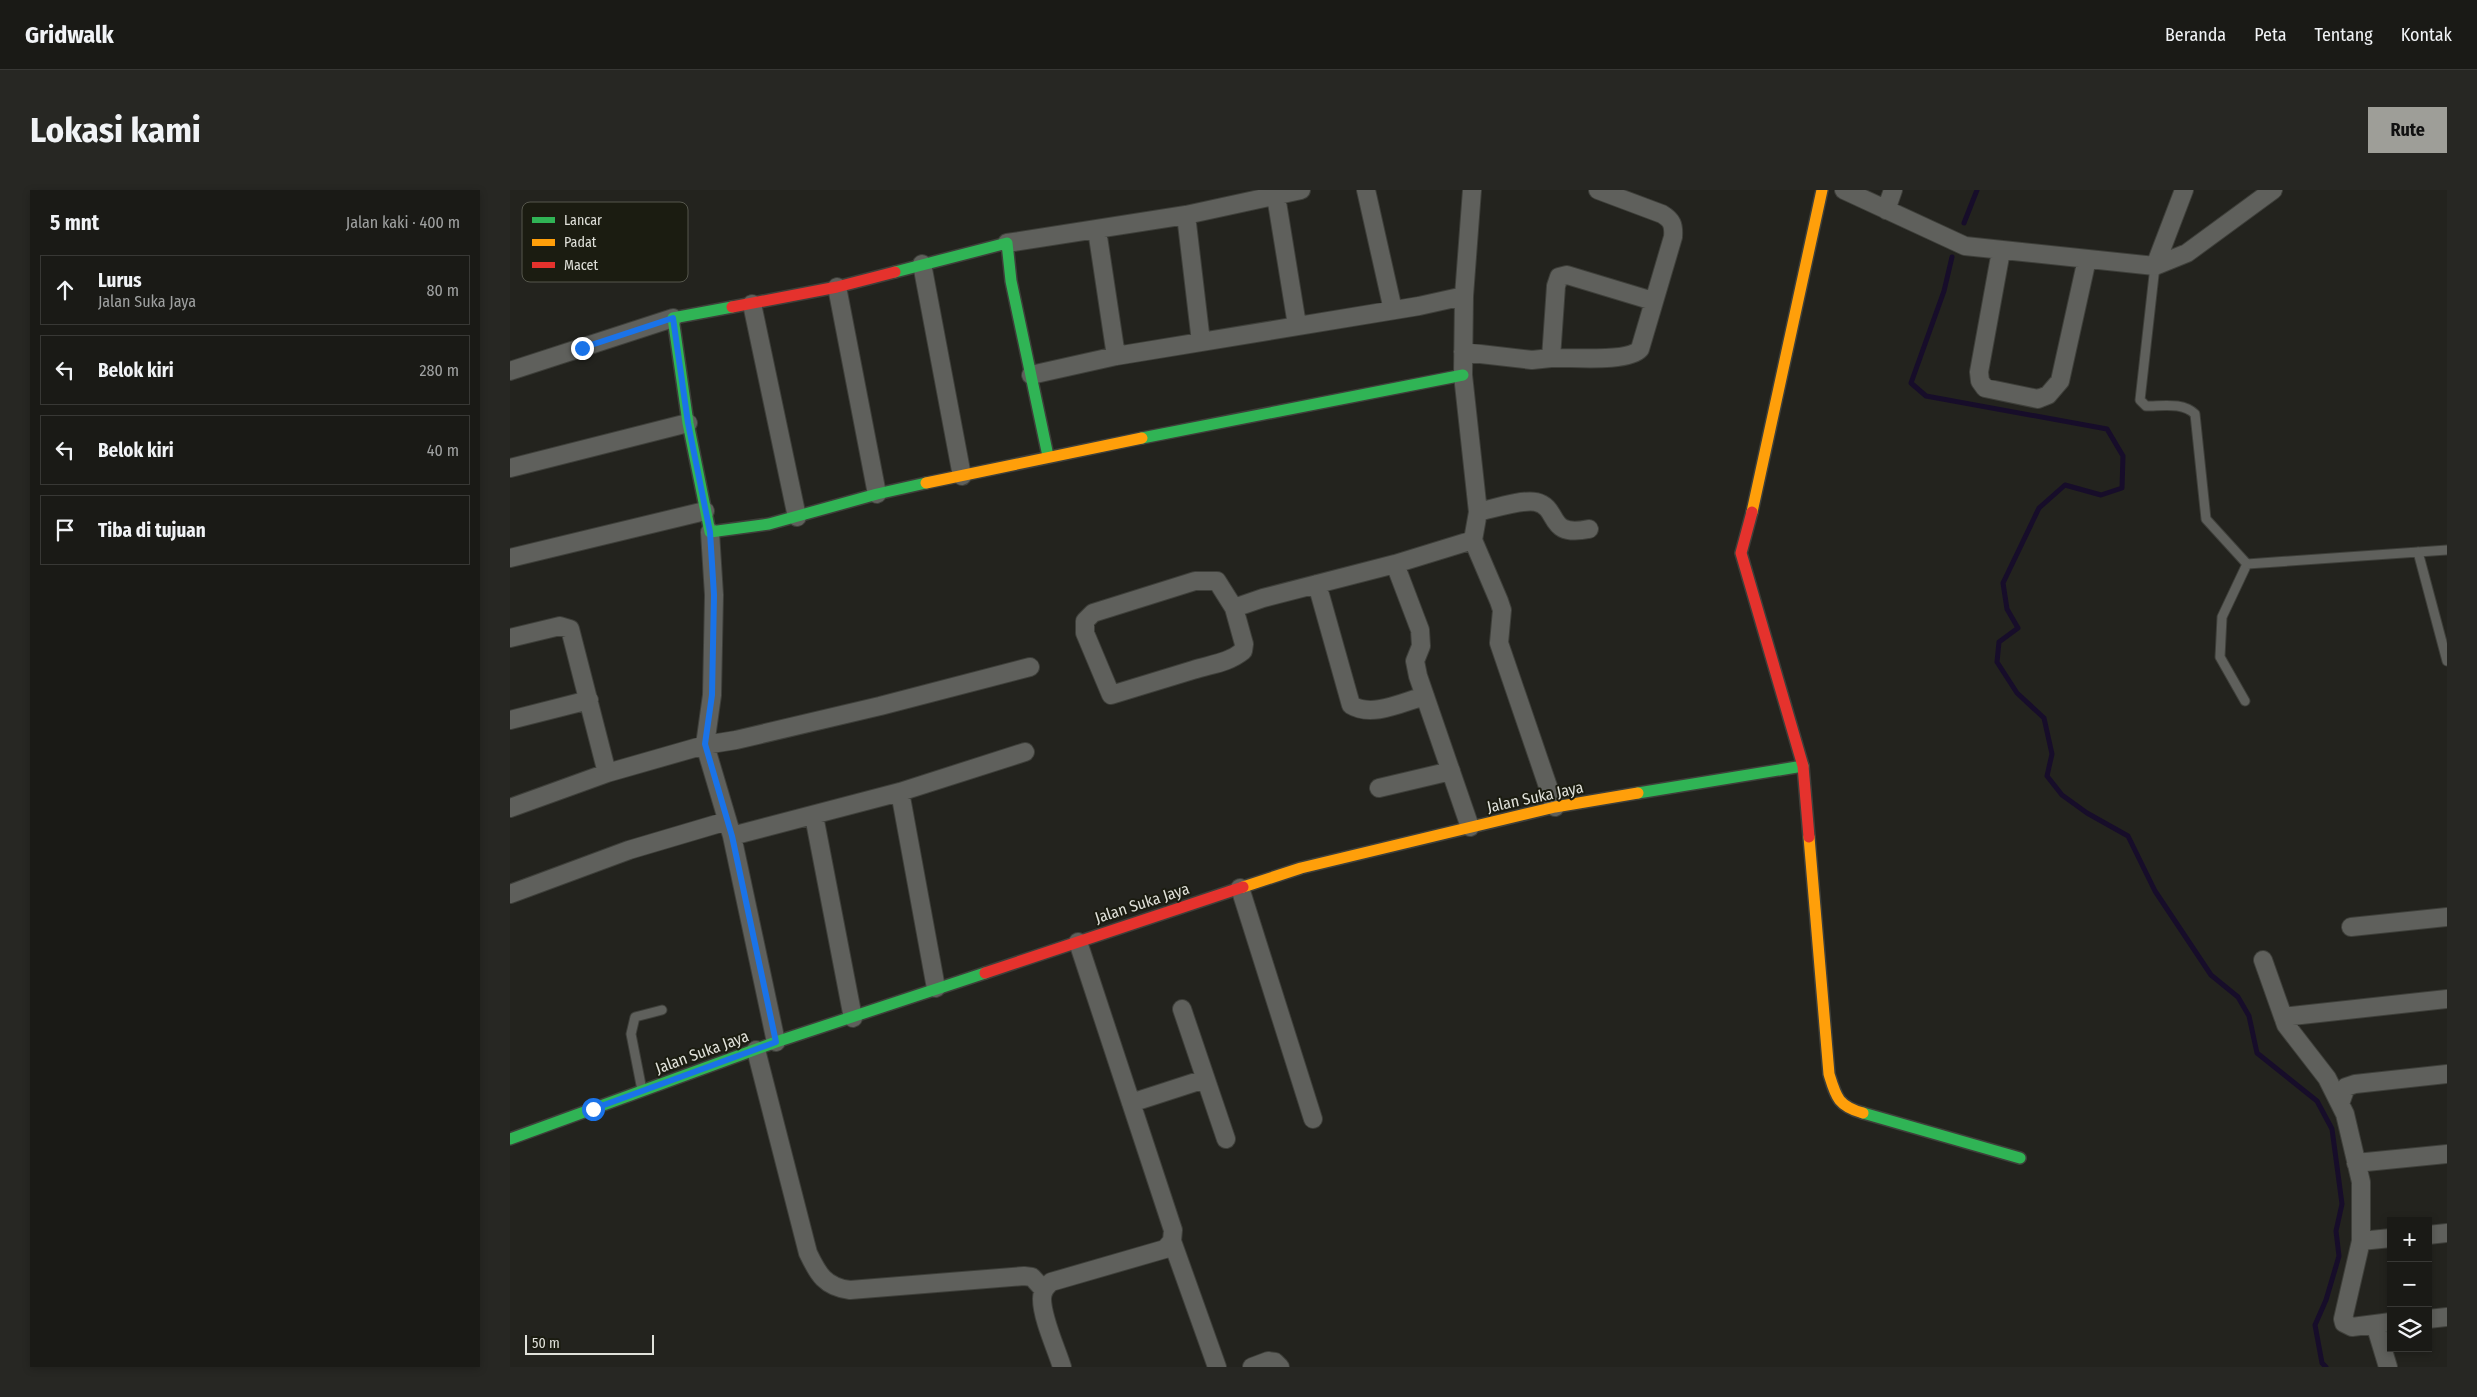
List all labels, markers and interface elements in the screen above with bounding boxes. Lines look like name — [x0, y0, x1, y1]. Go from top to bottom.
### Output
text: Gridwalk — [25, 21, 114, 49]
text: Beranda — [2165, 24, 2226, 46]
text: Peta — [2254, 24, 2287, 46]
text: Tentang — [2315, 24, 2373, 46]
text: Kontak — [2401, 24, 2452, 46]
button: Rute — [2368, 107, 2447, 153]
text: Lokasi kami — [30, 109, 201, 151]
legend — [522, 202, 688, 282]
text: 5 mnt — [50, 210, 99, 236]
text: Lancar — [564, 212, 602, 229]
text: Jalan kaki · 400 m — [346, 213, 460, 232]
text: Padat — [564, 234, 597, 251]
text: Macet — [564, 257, 598, 274]
text: Lurus — [98, 269, 142, 292]
icon: ahead — [51, 276, 79, 304]
text: 80 m — [427, 281, 459, 300]
text: Jalan Suka Jaya — [98, 292, 196, 311]
route end — [571, 337, 594, 360]
icon: left — [51, 356, 79, 384]
text: Belok kiri — [98, 359, 174, 382]
text: 280 m — [420, 361, 459, 380]
icon: left — [51, 436, 79, 464]
text: Belok kiri — [98, 439, 174, 462]
text: 40 m — [427, 441, 459, 460]
icon: arrive — [51, 516, 79, 544]
text: Tiba di tujuan — [98, 519, 206, 542]
street label: Jalan Suka Jaya — [1485, 777, 1585, 816]
street label: Jalan Suka Jaya — [1092, 879, 1192, 927]
street label: Jalan Suka Jaya — [653, 1026, 751, 1078]
route start — [582, 1098, 605, 1121]
map controls — [2387, 1217, 2432, 1352]
button: + — [2387, 1217, 2432, 1262]
button: − — [2387, 1262, 2432, 1307]
button: layers — [2387, 1307, 2432, 1352]
scale bar — [525, 1332, 654, 1355]
text: 50 m — [532, 1335, 560, 1352]

